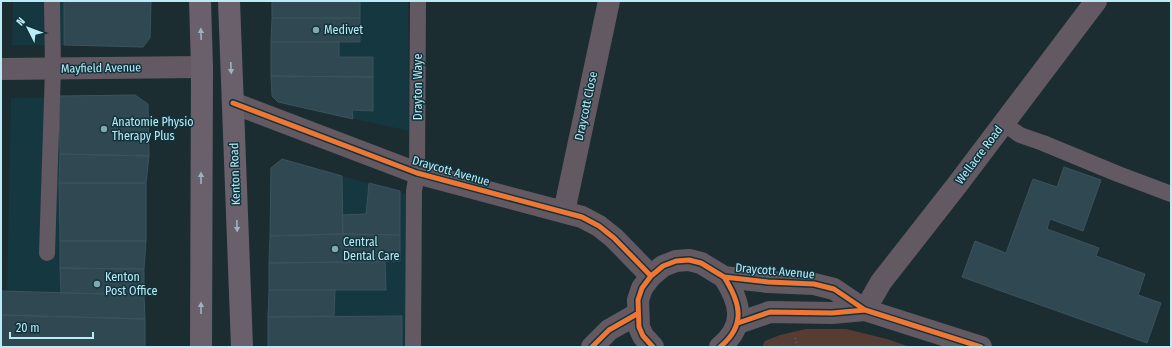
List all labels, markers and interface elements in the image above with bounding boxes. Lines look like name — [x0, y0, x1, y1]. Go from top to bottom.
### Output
north arrow — [8, 8, 48, 48]
text: N — [14, 15, 28, 28]
place label: Medivet — [324, 23, 363, 37]
marker: Medivet — [311, 25, 321, 35]
one-way arrow — [198, 27, 204, 40]
street label: Drayton Waye — [411, 54, 425, 120]
street label: Mayfield Avenue — [61, 60, 141, 76]
one-way arrow — [228, 62, 235, 74]
street label: Draycott Close — [572, 70, 600, 142]
place label: Anatomie Physio Therapy Plus — [112, 115, 194, 143]
street label: Wellacre Road — [952, 123, 1006, 187]
marker: Anatomie Physio Therapy Plus — [99, 124, 109, 134]
street label: Kenton Road — [227, 143, 243, 205]
street label: Draycott Avenue — [411, 153, 491, 189]
one-way arrow — [198, 171, 204, 184]
one-way arrow — [234, 220, 240, 233]
place label: Central Dental Care — [343, 235, 400, 263]
marker: Central Dental Care — [330, 244, 340, 254]
street label: Draycott Avenue — [735, 261, 815, 281]
place label: Kenton Post Office — [105, 270, 157, 298]
marker: Kenton Post Office — [92, 279, 102, 289]
one-way arrow — [198, 301, 204, 314]
scale bar — [10, 314, 93, 340]
text: 20 m — [16, 321, 40, 335]

